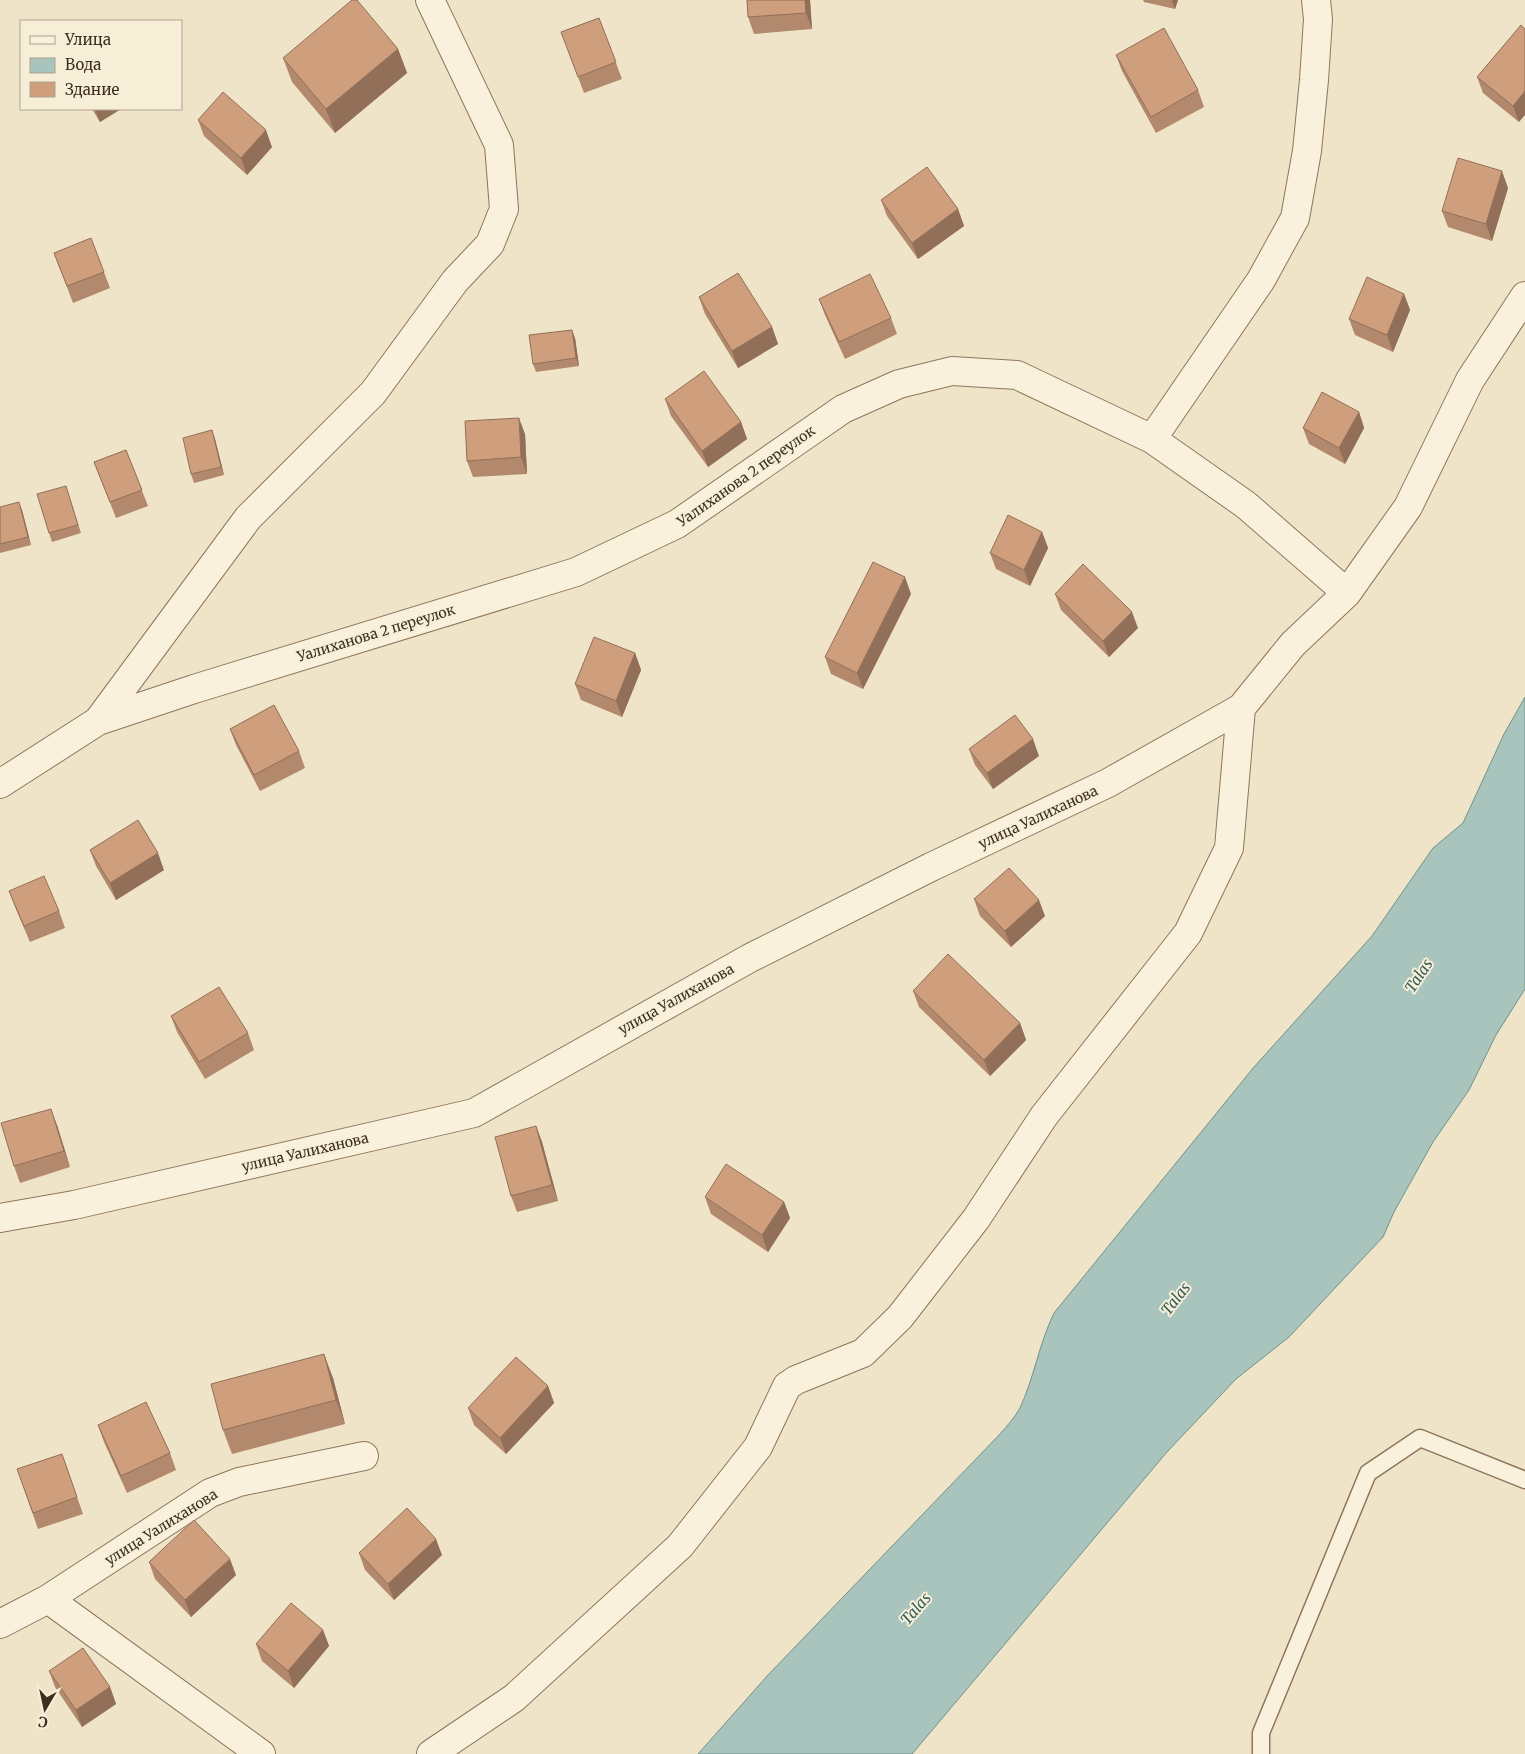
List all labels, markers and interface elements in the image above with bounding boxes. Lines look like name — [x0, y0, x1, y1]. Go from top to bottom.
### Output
legend — [20, 20, 182, 110]
text: Улица — [64, 30, 111, 49]
text: Вода — [65, 55, 101, 74]
text: Здание — [65, 80, 119, 99]
street label: Уалиханова 2 переулок — [673, 421, 819, 531]
street label: Уалиханова 2 переулок — [294, 600, 457, 666]
street label: улица Уалиханова — [975, 781, 1101, 853]
water label: Talas — [1401, 955, 1437, 996]
street label: улица Уалиханова — [615, 959, 737, 1038]
street label: улица Уалиханова — [240, 1129, 371, 1175]
water label: Talas — [1157, 1278, 1194, 1319]
street label: улица Уалиханова — [101, 1485, 221, 1569]
water label: Talas — [896, 1589, 935, 1629]
north arrow — [20, 1684, 70, 1734]
text: С — [37, 1712, 49, 1731]

